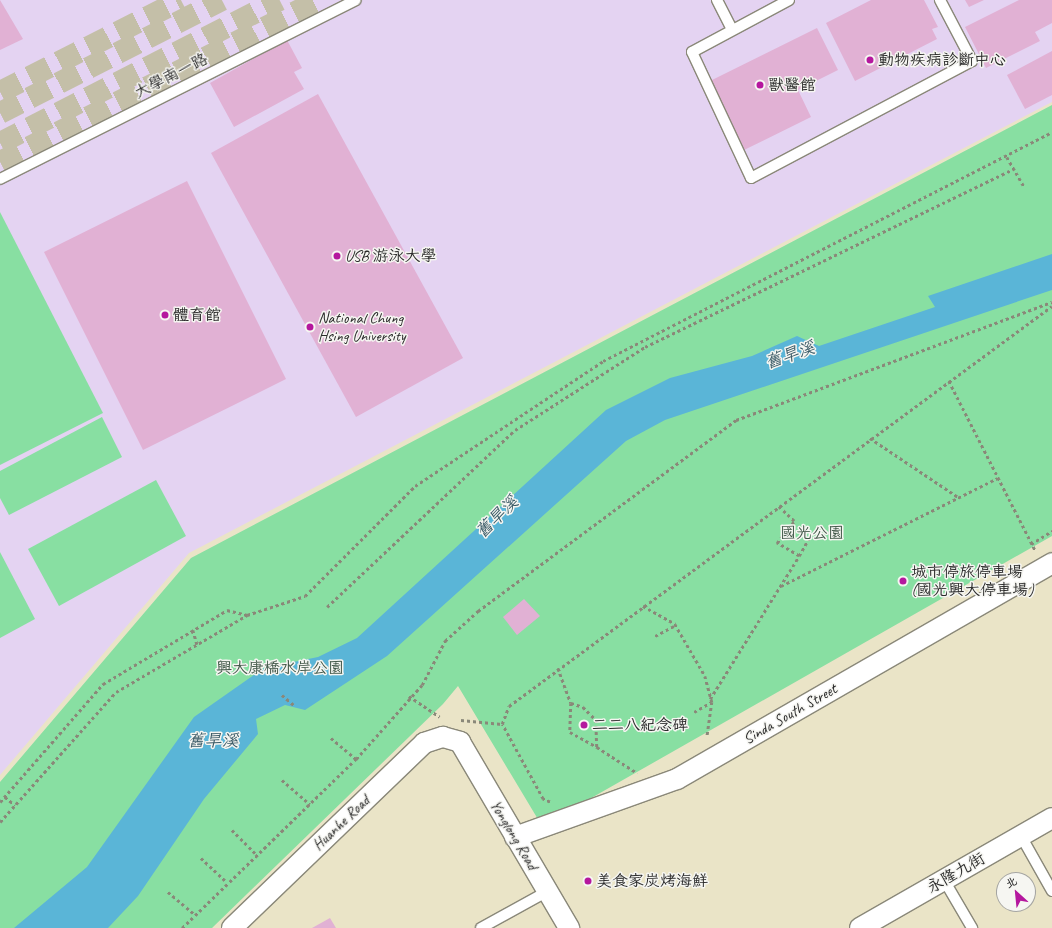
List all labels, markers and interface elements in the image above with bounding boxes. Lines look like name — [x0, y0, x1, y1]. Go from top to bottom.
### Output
street label: 大學南一路 — [131, 49, 211, 103]
place label: 動物疾病診斷中心 — [878, 50, 1006, 70]
marker: 動物疾病診斷中心 — [865, 55, 875, 65]
place label: 獸醫館 — [768, 75, 816, 95]
marker: 獸醫館 — [755, 80, 765, 90]
place label: USB 游泳大學 — [345, 246, 437, 266]
marker: USB 游泳大學 — [332, 251, 342, 261]
place label: 體育館 — [173, 305, 221, 325]
place label: National Chung Hsing University — [318, 308, 406, 346]
marker: 體育館 — [160, 310, 170, 320]
marker: National Chung Hsing University — [305, 322, 315, 332]
water label: 舊旱溪 — [763, 337, 817, 373]
water label: 舊旱溪 — [472, 492, 522, 542]
park label: 國光公園 — [780, 523, 844, 543]
place label: 城市停旅停車場 (國光興大停車場) — [911, 562, 1034, 600]
marker: 城市停旅停車場 (國光興大停車場) — [898, 576, 908, 586]
park label: 興大康橋水岸公園 — [216, 658, 344, 678]
street label: Sinda South Street — [740, 679, 840, 749]
place label: 二二八紀念碑 — [592, 715, 688, 735]
marker: 二二八紀念碑 — [579, 720, 589, 730]
water label: 舊旱溪 — [188, 731, 238, 751]
street label: Huanhe Road — [309, 791, 373, 855]
street label: Yonglong Road — [486, 797, 542, 873]
street label: 永隆九街 — [923, 849, 989, 897]
place label: 美食家炭烤海鮮 — [596, 871, 708, 891]
north arrow — [996, 872, 1036, 912]
text: 北 — [1003, 873, 1019, 891]
marker: 美食家炭烤海鮮 — [583, 876, 593, 886]

